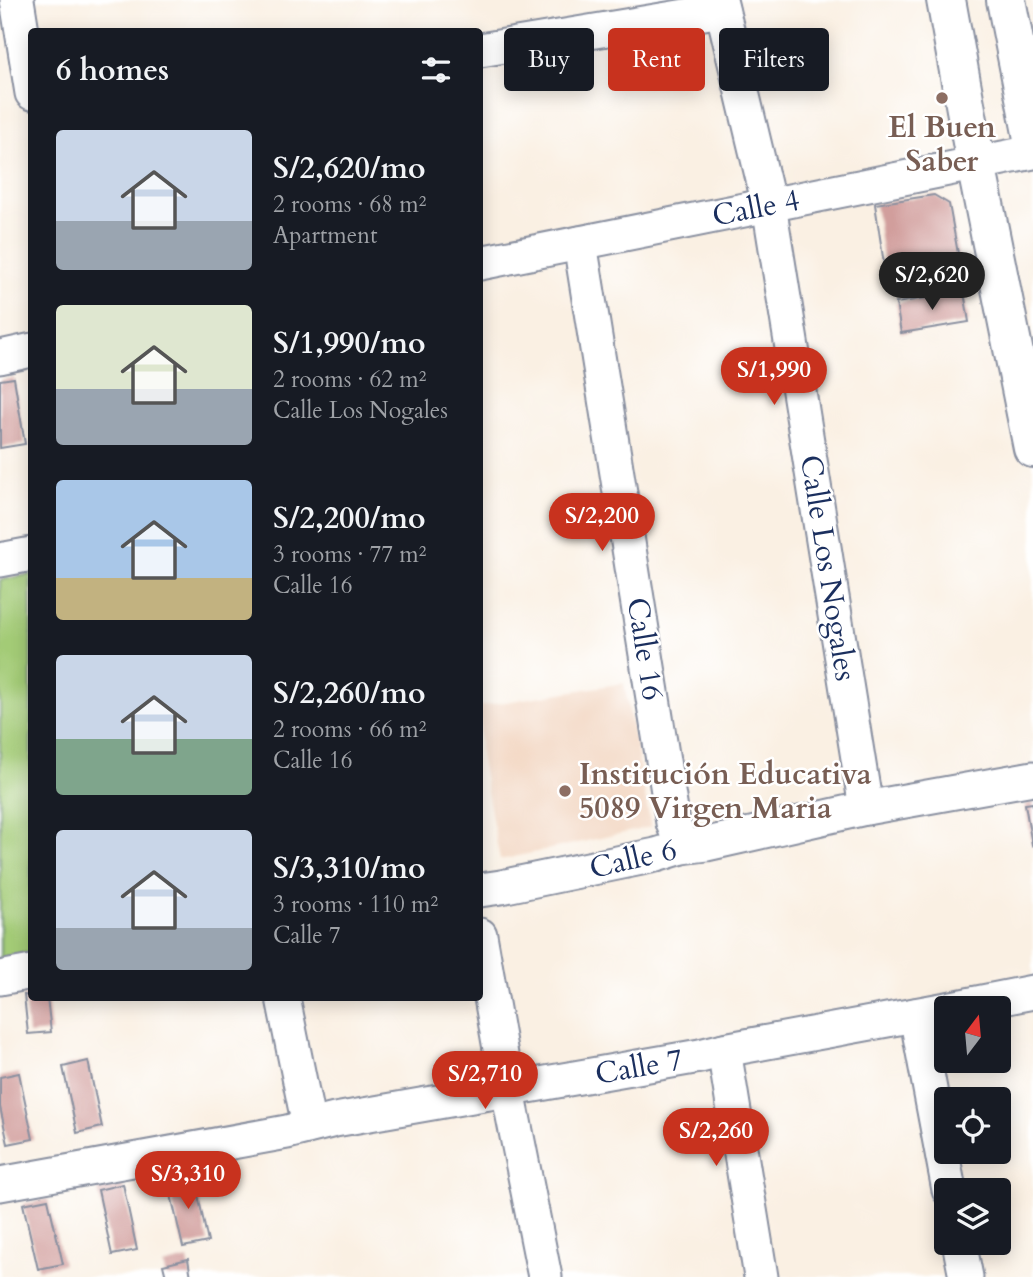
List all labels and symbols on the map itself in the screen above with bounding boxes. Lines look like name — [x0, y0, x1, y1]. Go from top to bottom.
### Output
marker: El Buen Saber — [934, 90, 950, 106]
place label: El Buen Saber — [888, 107, 996, 182]
street label: Calle 4 — [709, 179, 803, 237]
pin: S/2,620 — [867, 252, 997, 312]
pin: S/1,990 — [709, 348, 839, 407]
street label: Calle Los Nogales — [790, 452, 866, 684]
pin: S/2,200 — [537, 494, 667, 553]
street label: Calle 16 — [617, 595, 673, 703]
place label: Institución Educativa 5089 Virgen Maria — [579, 754, 872, 829]
marker: Institución Educativa 5089 Virgen Maria — [557, 783, 573, 799]
street label: Calle 6 — [585, 829, 681, 889]
north arrow — [934, 996, 1012, 1073]
street label: Calle 7 — [592, 1039, 686, 1095]
pin: S/2,710 — [420, 1052, 550, 1111]
pin: S/2,260 — [651, 1108, 781, 1168]
pin: S/3,310 — [123, 1152, 253, 1211]

